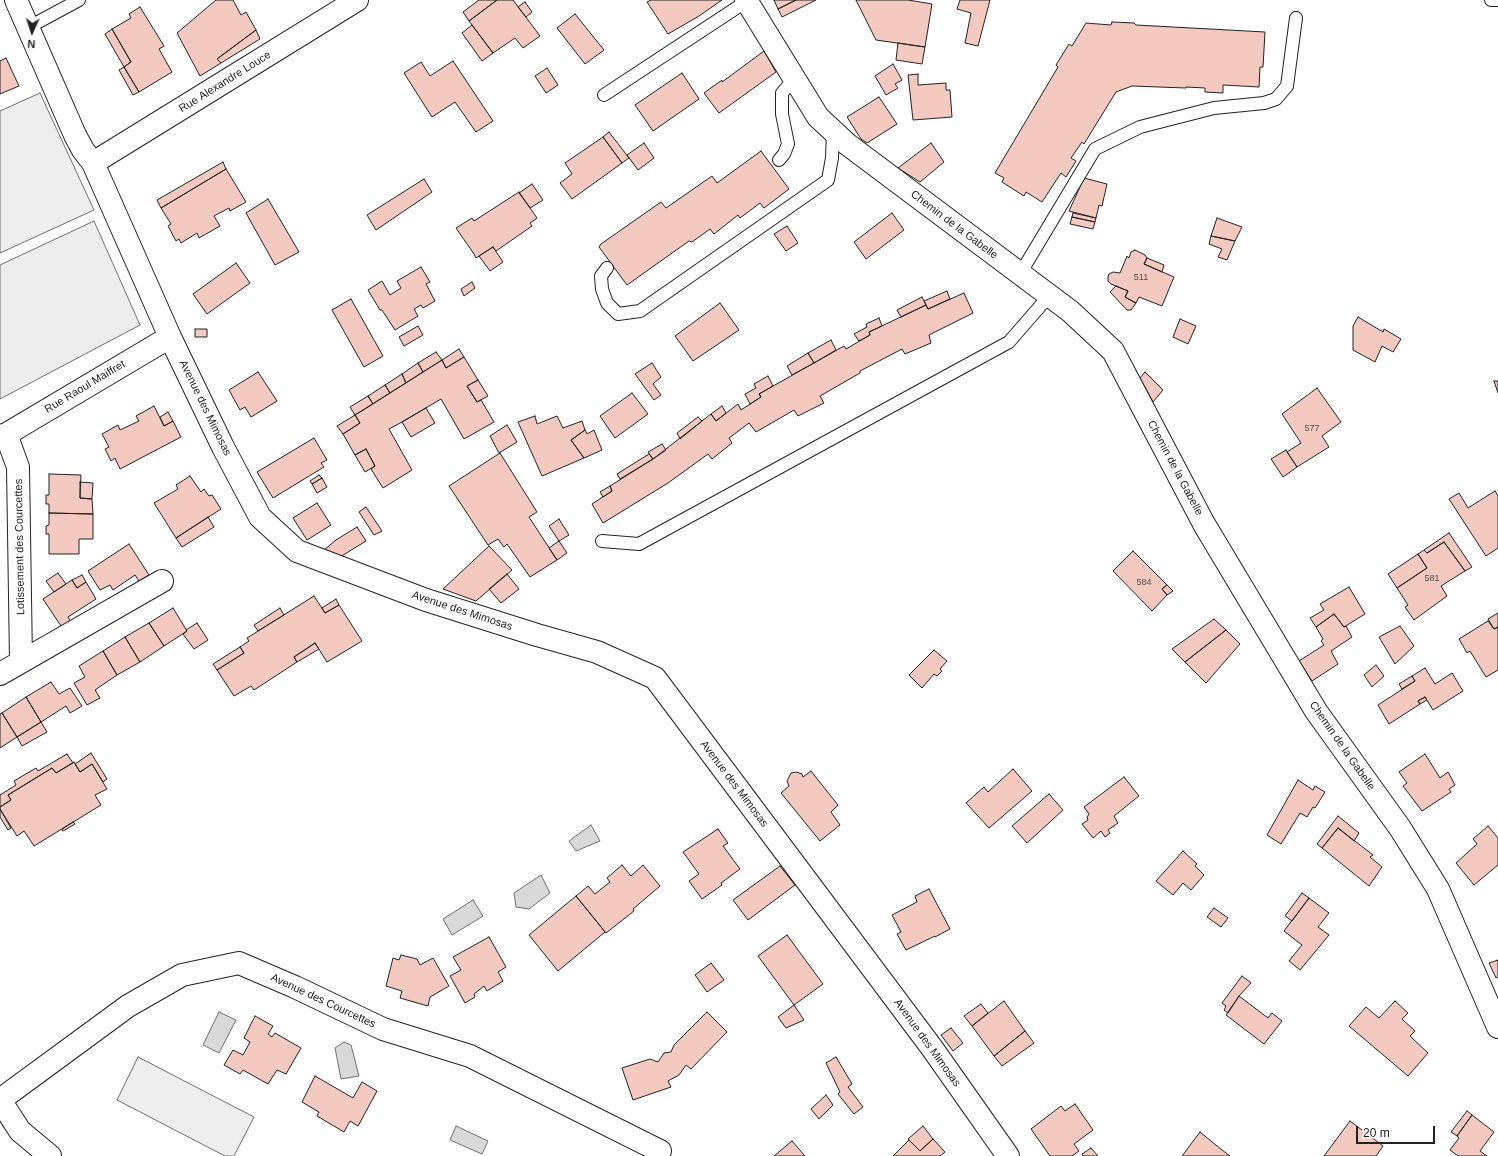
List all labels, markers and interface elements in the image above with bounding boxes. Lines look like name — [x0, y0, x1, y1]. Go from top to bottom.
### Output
north arrow — [12, 12, 52, 52]
text: N — [27, 38, 36, 50]
street label: Rue Alexandre Louce — [177, 48, 273, 116]
street label: Chemin de la Gabelle — [908, 188, 1000, 262]
house number: 511 — [1134, 273, 1148, 283]
street label: Rue Raoul Maiffret — [42, 358, 128, 416]
street label: Avenue des Mimosas — [176, 358, 234, 458]
street label: Chemin de la Gabelle — [1144, 418, 1206, 518]
house number: 577 — [1304, 424, 1320, 434]
street label: Lotissement des Courcettes — [12, 479, 28, 615]
house number: 581 — [1424, 574, 1440, 584]
house number: 584 — [1136, 578, 1152, 588]
street label: Avenue des Mimosas — [410, 589, 514, 633]
street label: Chemin de la Gabelle — [1306, 699, 1378, 793]
street label: Avenue des Mimosas — [697, 738, 771, 830]
street label: Avenue des Courcettes — [268, 971, 378, 1031]
street label: Avenue des Mimosas — [891, 997, 963, 1089]
scale bar — [1358, 1118, 1437, 1144]
text: 20 m — [1363, 1126, 1390, 1140]

